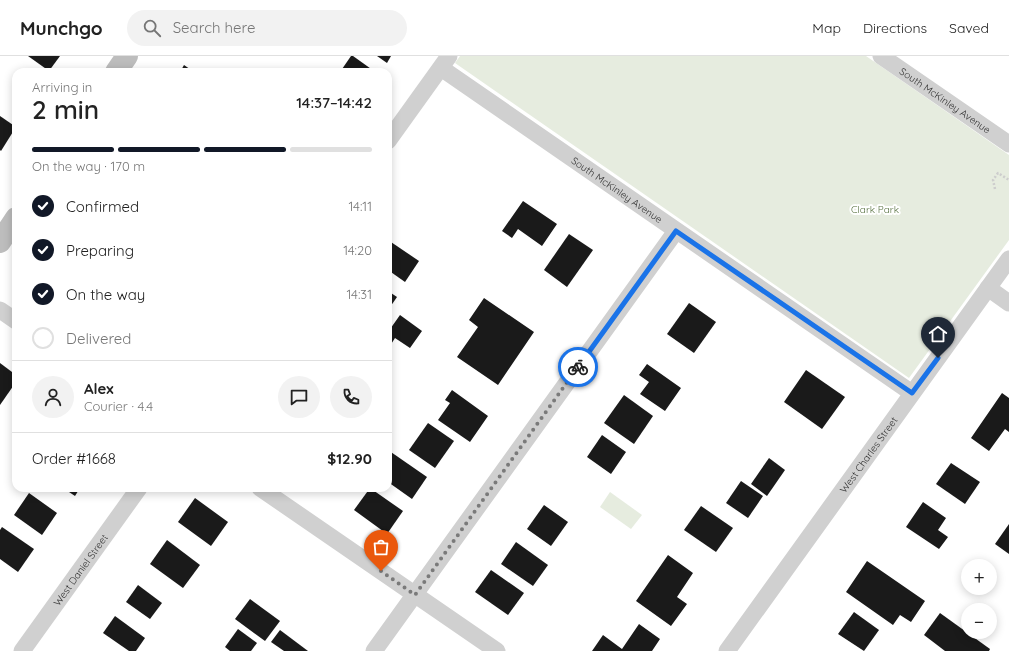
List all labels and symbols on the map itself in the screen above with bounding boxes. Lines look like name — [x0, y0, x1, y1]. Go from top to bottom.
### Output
street label: South McKinley Avenue — [897, 64, 994, 136]
street label: South McKinley Avenue — [569, 154, 665, 226]
park label: Clark Park — [851, 203, 899, 216]
pin — [921, 317, 955, 358]
courier — [558, 347, 598, 387]
street label: West Charles Street — [837, 413, 900, 495]
pin — [364, 530, 398, 571]
street label: West Daniel Street — [50, 531, 111, 608]

